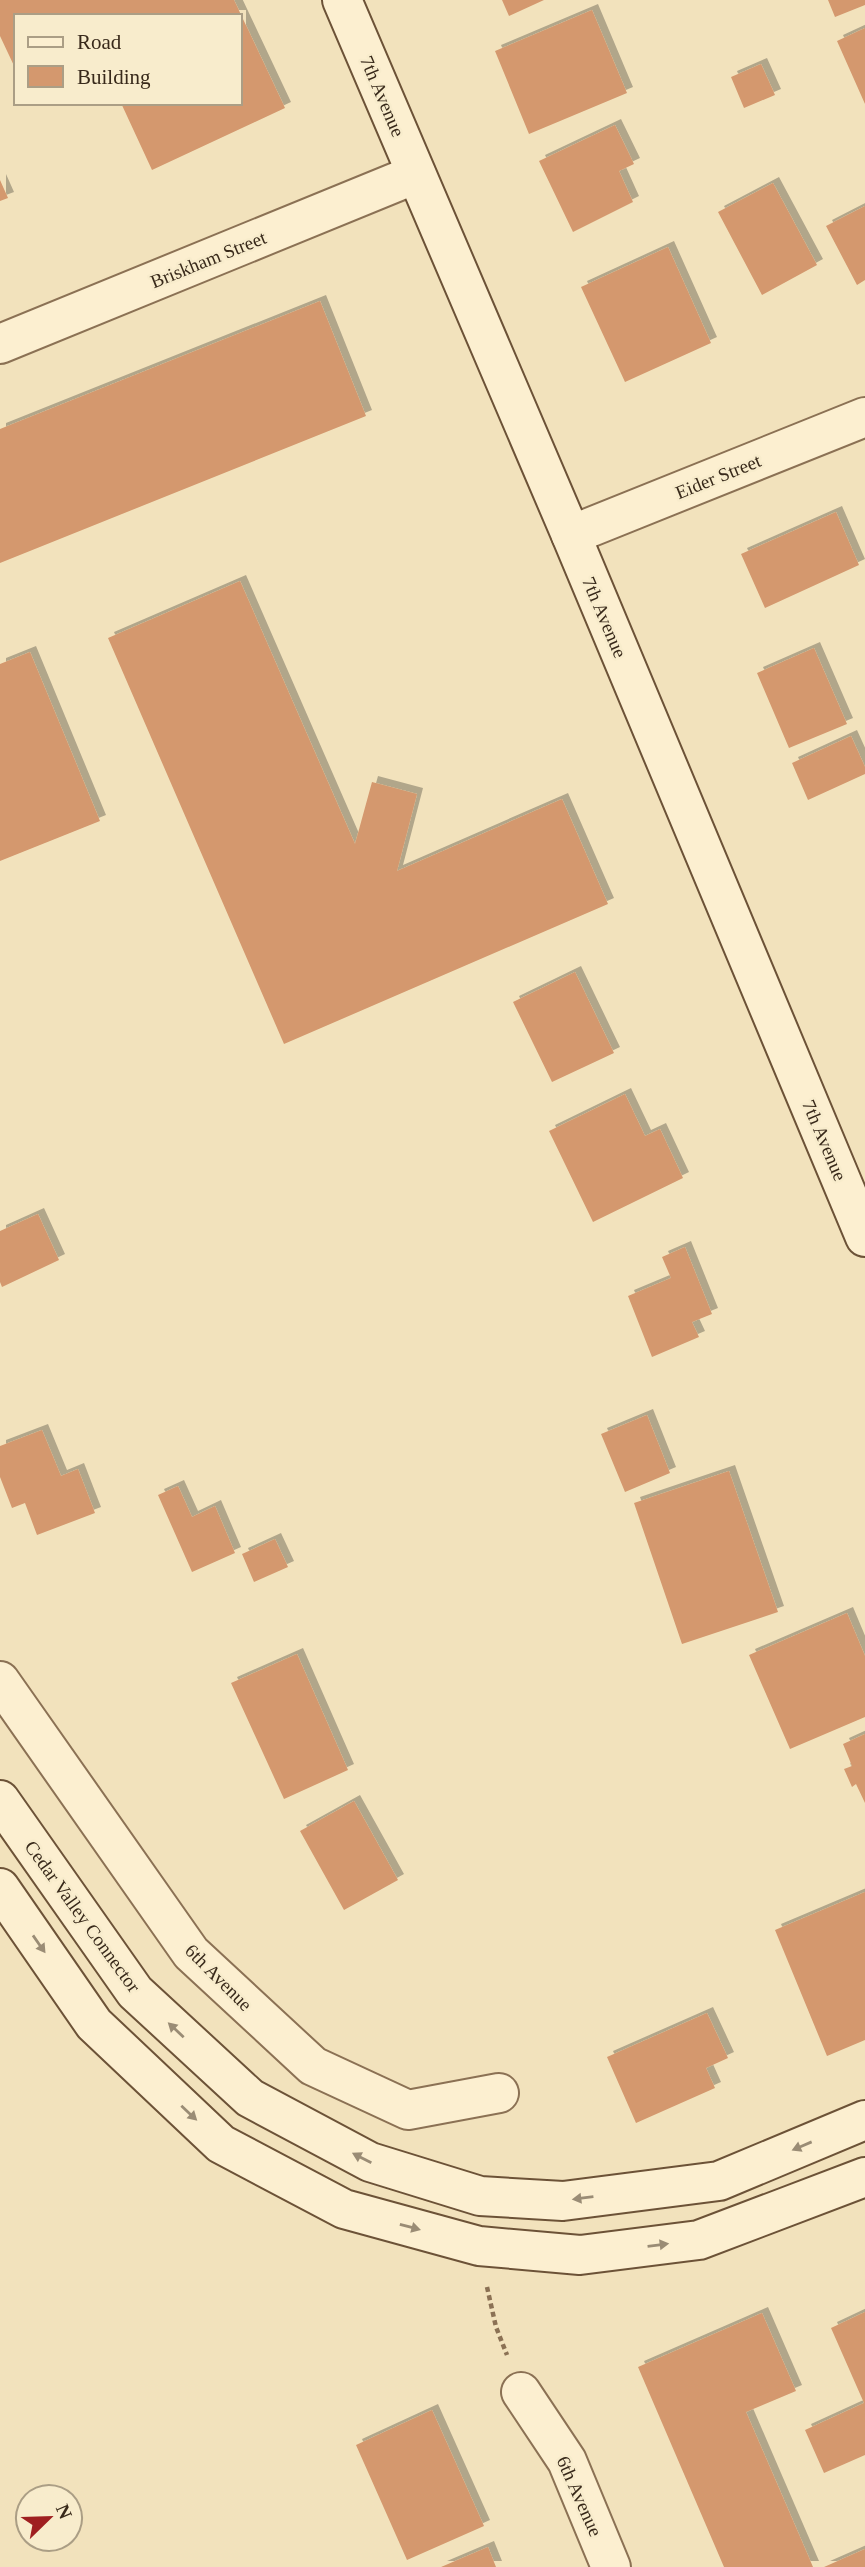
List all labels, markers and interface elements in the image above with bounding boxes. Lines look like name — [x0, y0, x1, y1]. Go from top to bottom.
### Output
legend — [14, 14, 242, 105]
text: Road — [77, 30, 122, 54]
street label: 7th Avenue — [356, 53, 409, 140]
text: Building — [77, 65, 151, 89]
street label: Briskham Street — [147, 226, 270, 292]
street label: Eider Street — [672, 450, 765, 503]
street label: 7th Avenue — [578, 574, 631, 661]
street label: 7th Avenue — [798, 1097, 851, 1184]
street label: Cedar Valley Connector — [21, 1836, 145, 1997]
one-way arrow — [32, 1935, 46, 1953]
street label: 6th Avenue — [181, 1940, 256, 2015]
one-way arrow — [168, 2022, 185, 2038]
one-way arrow — [180, 2105, 197, 2121]
one-way arrow — [791, 2141, 812, 2152]
one-way arrow — [352, 2152, 372, 2163]
one-way arrow — [572, 2193, 594, 2204]
one-way arrow — [400, 2223, 421, 2233]
one-way arrow — [647, 2240, 669, 2251]
street label: 6th Avenue — [553, 2453, 607, 2540]
north arrow — [14, 2483, 84, 2553]
text: N — [52, 2501, 77, 2522]

